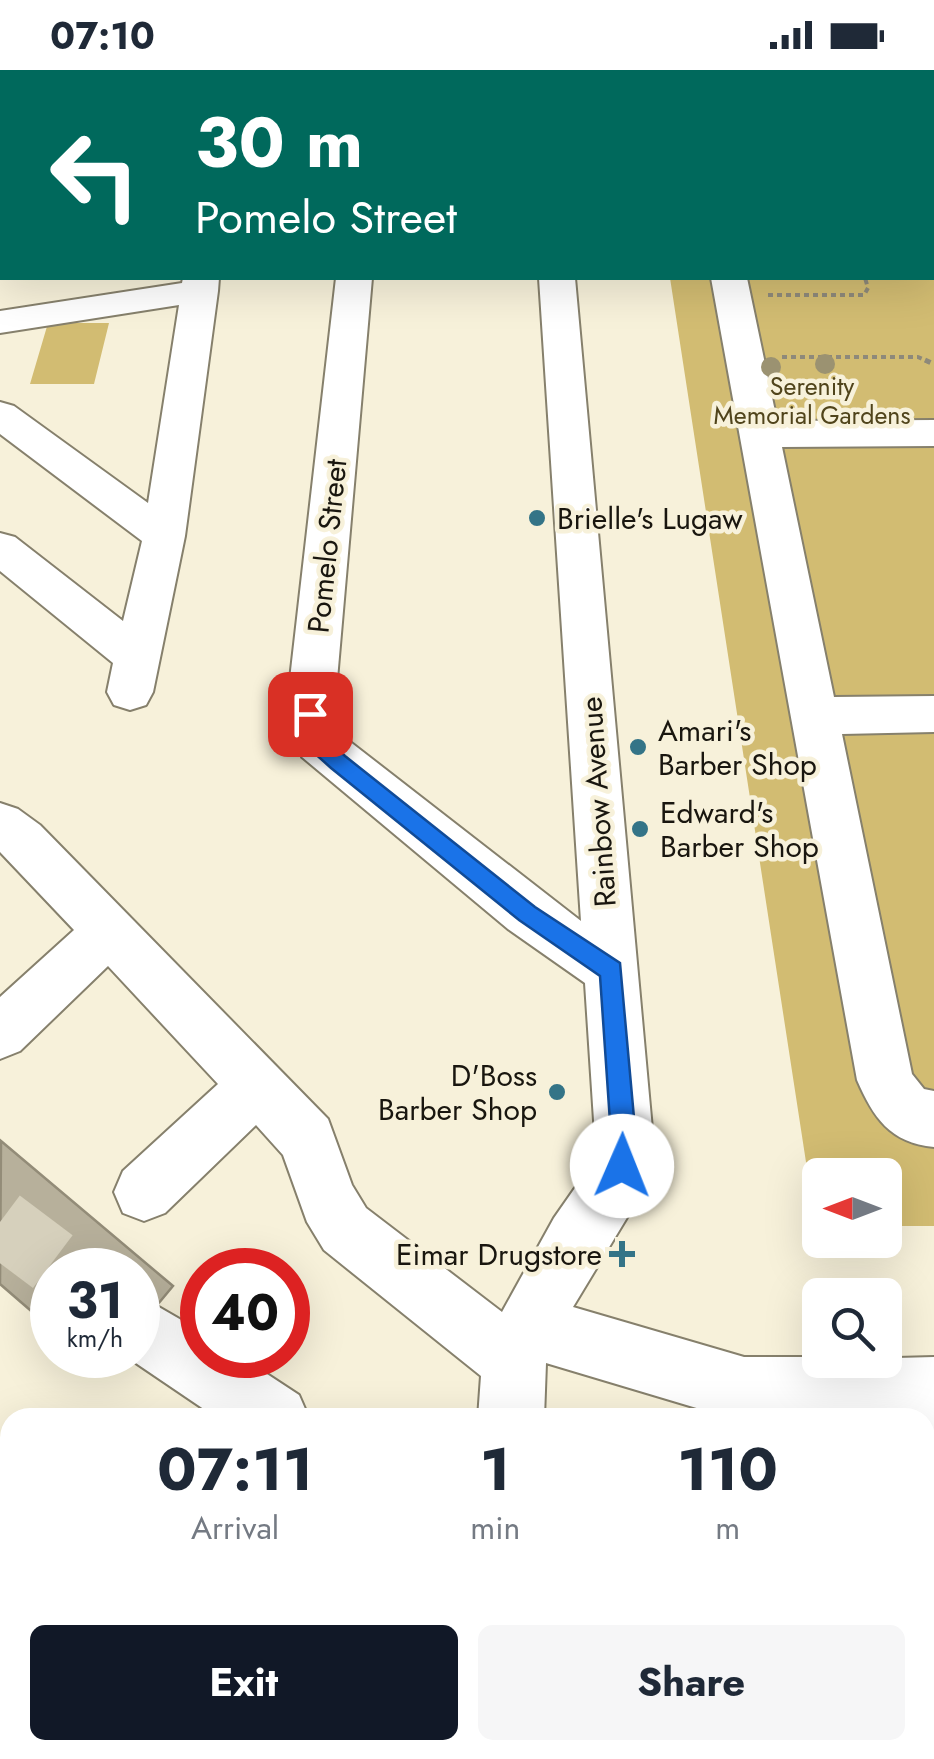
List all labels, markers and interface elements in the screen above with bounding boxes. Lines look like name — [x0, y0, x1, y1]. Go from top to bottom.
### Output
text: 07:10 — [50, 8, 155, 63]
text: 30 m — [195, 92, 363, 193]
icon: left — [30, 110, 160, 240]
text: Pomelo Street — [195, 185, 457, 250]
park label: Serenity Memorial Gardens — [714, 368, 910, 433]
street label: Pomelo Street — [296, 456, 358, 635]
place label: Brielle's Lugaw — [557, 497, 743, 540]
marker: Brielle's Lugaw — [526, 507, 548, 529]
pin — [268, 672, 353, 757]
icon: arrive — [283, 687, 338, 742]
street label: Rainbow Avenue — [569, 695, 627, 909]
place label: Amari's Barber Shop — [658, 709, 817, 786]
marker: Amari's Barber Shop — [627, 736, 649, 758]
place label: Edward's Barber Shop — [660, 791, 819, 868]
marker: Edward's Barber Shop — [629, 818, 651, 840]
place label: D'Boss Barber Shop — [378, 1054, 537, 1131]
marker: D'Boss Barber Shop — [546, 1081, 568, 1103]
position arrow — [570, 1114, 674, 1218]
north arrow — [802, 1158, 902, 1258]
map controls — [802, 1158, 902, 1378]
place label: Eimar Drugstore — [396, 1233, 602, 1276]
marker: Eimar Drugstore — [611, 1243, 633, 1265]
speed limit sign: 40 — [180, 1248, 310, 1378]
text: 31 — [67, 1264, 123, 1337]
button: search — [802, 1278, 902, 1378]
text: km/h — [67, 1320, 123, 1356]
text: 07:11 — [157, 1426, 313, 1513]
text: 1 — [480, 1426, 511, 1513]
text: 110 — [677, 1426, 778, 1513]
text: Arrival — [191, 1505, 279, 1551]
text: min — [470, 1505, 520, 1551]
text: m — [715, 1505, 740, 1551]
button: Exit — [30, 1625, 458, 1740]
button: Share — [478, 1625, 905, 1740]

